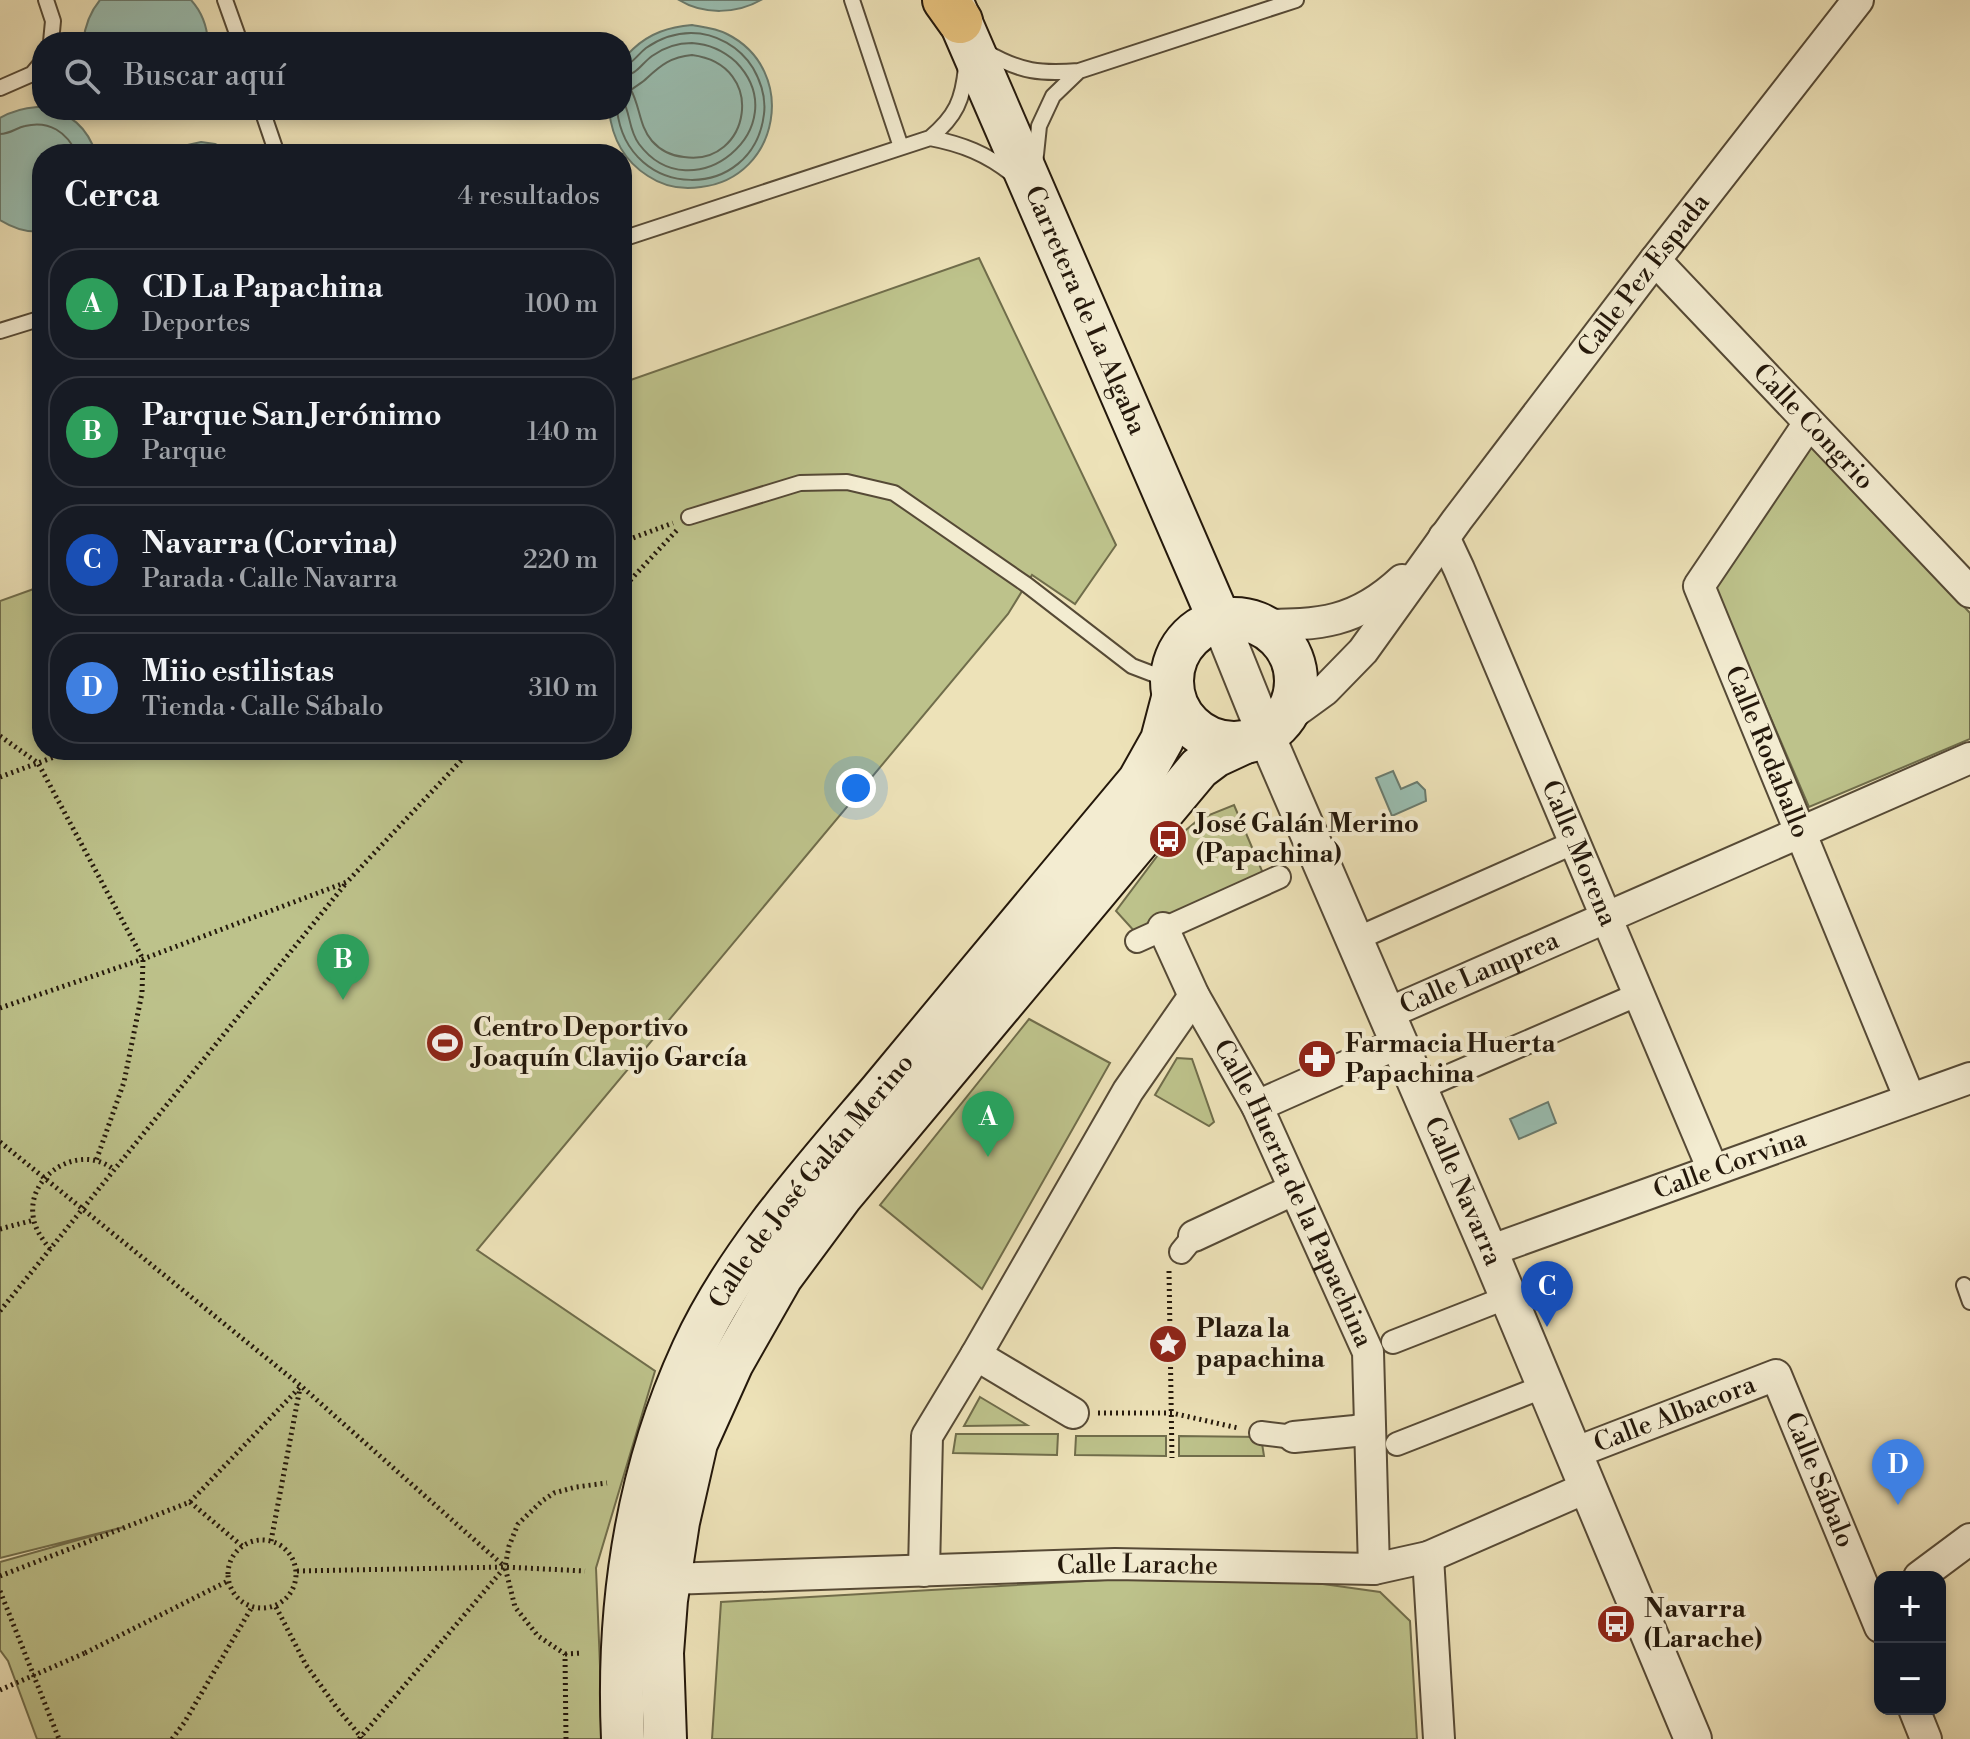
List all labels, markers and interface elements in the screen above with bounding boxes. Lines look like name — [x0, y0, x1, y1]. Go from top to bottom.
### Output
search box — [32, 32, 632, 120]
icon: search — [60, 54, 104, 98]
text: Buscar aquí — [124, 57, 286, 95]
text: Cerca — [64, 175, 159, 217]
text: 4 resultados — [458, 180, 600, 212]
street label: Carretera de La Algaba — [1017, 181, 1154, 440]
street label: Calle Pez Espada — [1571, 187, 1717, 363]
text: CD La Papachina — [142, 269, 383, 307]
text: A — [83, 288, 101, 320]
text: 100 m — [525, 288, 598, 320]
text: Deportes — [142, 307, 250, 339]
street label: Calle Congrio — [1746, 357, 1881, 497]
text: Parque San Jerónimo — [142, 397, 442, 435]
text: B — [82, 416, 102, 448]
text: 140 m — [527, 416, 598, 448]
text: Parque — [142, 435, 227, 467]
text: Navarra (Corvina) — [142, 525, 397, 563]
text: C — [83, 544, 101, 576]
text: 220 m — [523, 544, 598, 576]
text: Parada · Calle Navarra — [142, 563, 398, 595]
text: Miio estilistas — [142, 653, 334, 691]
street label: Calle Rodaballo — [1718, 661, 1817, 843]
text: D — [82, 672, 102, 704]
text: 310 m — [529, 672, 598, 704]
text: Tienda · Calle Sábalo — [142, 691, 384, 723]
your location — [836, 768, 876, 808]
street label: Calle Morena — [1534, 776, 1624, 932]
place label: José Galán Merino (Papachina) — [1193, 808, 1419, 870]
bus stop icon: José Galán Merino (Papachina) — [1147, 818, 1189, 860]
street label: Calle Lamprea — [1395, 924, 1565, 1022]
pin: B — [317, 934, 369, 1000]
place label: Centro Deportivo Joaquín Clavijo García — [470, 1012, 748, 1074]
sports icon: Centro Deportivo Joaquín Clavijo García — [424, 1022, 466, 1064]
place label: Farmacia Huerta Papachina — [1345, 1028, 1557, 1090]
street label: Calle Huerta de la Papachina — [1206, 1034, 1380, 1353]
pharmacy icon: Farmacia Huerta Papachina — [1296, 1038, 1338, 1080]
street label: Calle de José Galán Merino — [702, 1047, 921, 1314]
pin: A — [962, 1091, 1014, 1157]
street label: Calle Navarra — [1417, 1112, 1510, 1271]
street label: Calle Corvina — [1649, 1122, 1811, 1206]
pin: C — [1521, 1261, 1573, 1327]
place label: Plaza la papachina — [1196, 1313, 1326, 1375]
place icon: Plaza la papachina — [1147, 1323, 1189, 1365]
street label: Calle Albacora — [1589, 1368, 1761, 1460]
street label: Calle Sábalo — [1777, 1408, 1861, 1552]
pin: D — [1872, 1439, 1924, 1505]
street label: Calle Larache — [1056, 1548, 1218, 1582]
map controls — [1874, 1571, 1946, 1715]
button: + — [1874, 1571, 1946, 1643]
place label: Navarra (Larache) — [1644, 1593, 1762, 1655]
bus stop icon: Navarra (Larache) — [1595, 1603, 1637, 1645]
button: − — [1874, 1643, 1946, 1715]

